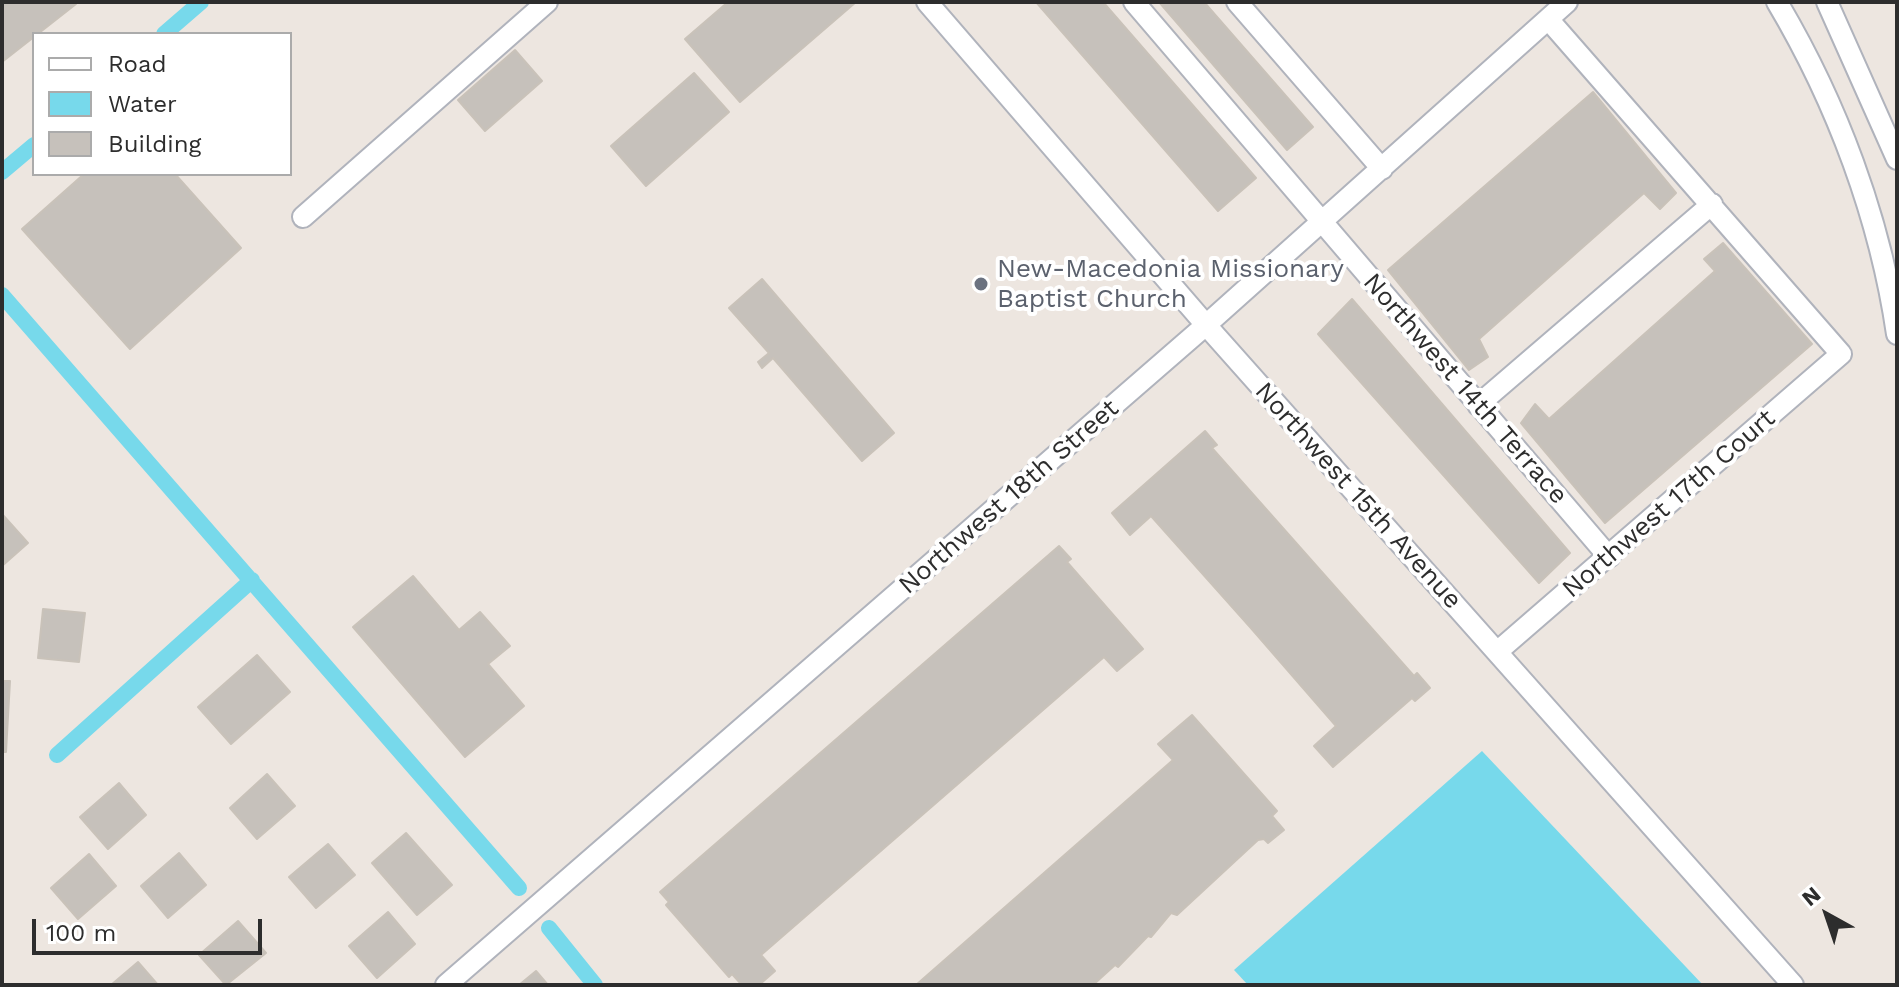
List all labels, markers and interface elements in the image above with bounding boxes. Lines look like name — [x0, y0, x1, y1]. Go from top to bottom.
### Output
legend — [32, 32, 292, 176]
text: Road — [108, 50, 167, 78]
text: Water — [108, 90, 177, 118]
text: Building — [108, 130, 201, 158]
place label: New-Macedonia Missionary Baptist Church — [997, 253, 1344, 314]
street label: Northwest 14th Terrace — [1356, 267, 1574, 511]
marker: New-Macedonia Missionary Baptist Church — [972, 275, 990, 293]
street label: Northwest 15th Avenue — [1248, 376, 1468, 616]
street label: Northwest 18th Street — [893, 393, 1125, 601]
street label: Northwest 17th Court — [1556, 403, 1782, 605]
north arrow — [1787, 875, 1867, 955]
text: N — [1797, 881, 1826, 911]
scale bar — [36, 903, 266, 953]
text: 100 m — [46, 919, 116, 947]

